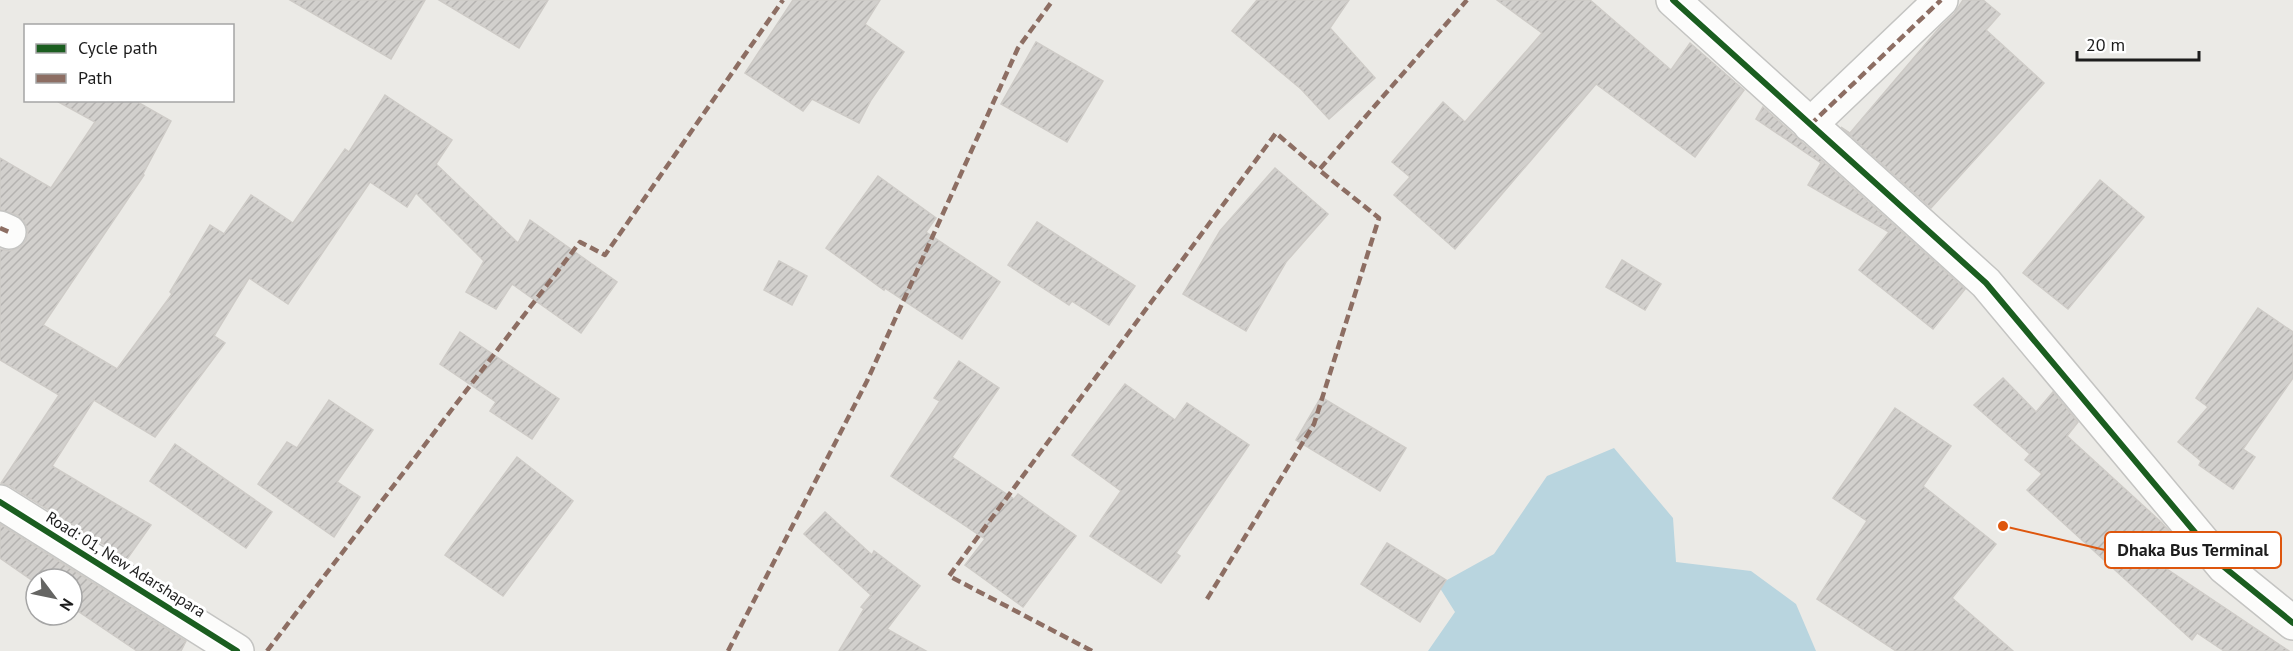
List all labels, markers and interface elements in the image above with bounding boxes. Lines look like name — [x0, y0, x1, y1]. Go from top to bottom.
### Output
legend — [24, 24, 234, 102]
scale bar — [2077, 24, 2198, 62]
text: 20 m — [2086, 33, 2125, 56]
text: Cycle path — [78, 36, 158, 59]
text: Path — [78, 66, 112, 89]
street label: Road: 01, New Adarshapara — [42, 506, 210, 622]
callout: Dhaka Bus Terminal — [2105, 532, 2281, 568]
text: Dhaka Bus Terminal — [2117, 538, 2269, 561]
north arrow — [24, 567, 84, 627]

